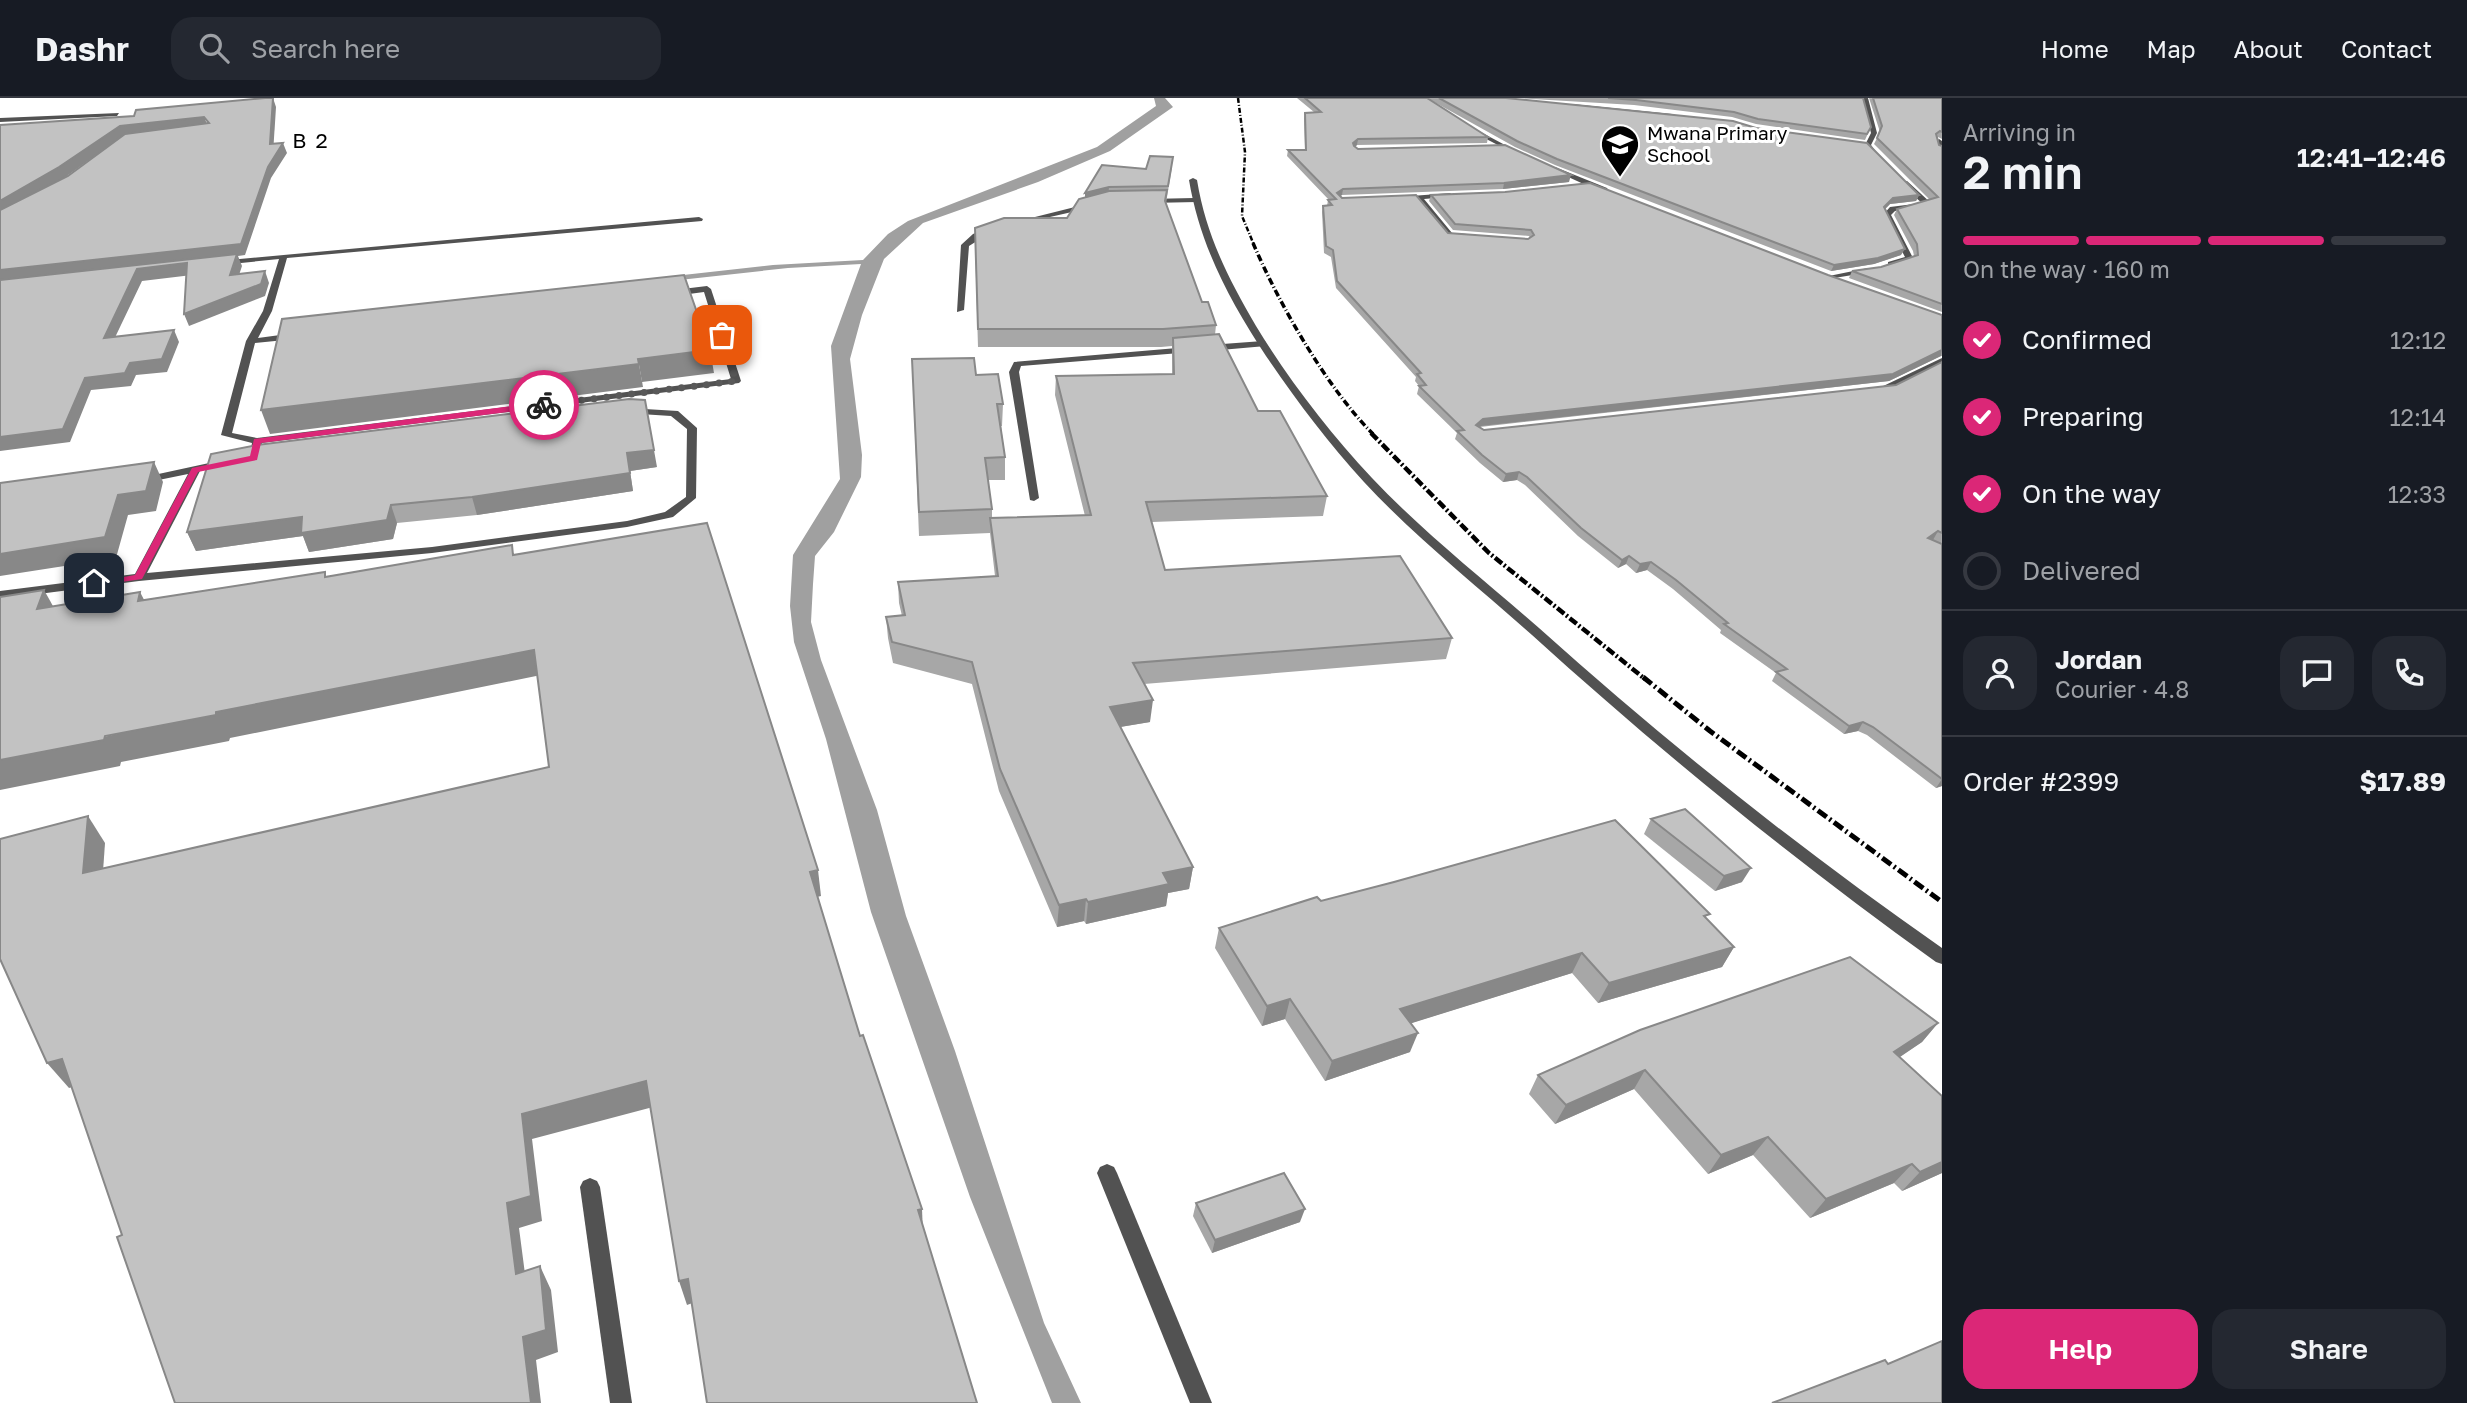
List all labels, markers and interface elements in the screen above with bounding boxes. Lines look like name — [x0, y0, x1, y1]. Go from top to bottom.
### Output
search box — [171, 17, 661, 80]
text: Dashr — [35, 29, 129, 68]
icon: search — [195, 29, 233, 67]
text: Search here — [251, 33, 400, 64]
text: Home — [2041, 34, 2109, 63]
text: Map — [2147, 34, 2196, 63]
text: About — [2234, 34, 2303, 63]
text: Contact — [2341, 34, 2432, 63]
text: Arriving in — [1963, 118, 2076, 146]
place label: Mwana Primary School — [1647, 121, 1788, 166]
school or university icon: Mwana Primary School — [1599, 123, 1641, 178]
district label: B 2 — [292, 127, 330, 153]
text: 12:41–12:46 — [2297, 142, 2446, 173]
text: 2 min — [1963, 144, 2083, 199]
text: On the way · 160 m — [1963, 255, 2170, 283]
pin — [692, 305, 752, 365]
icon: bag — [703, 316, 741, 354]
icon: check — [1963, 321, 2001, 359]
text: Confirmed — [2022, 324, 2152, 355]
text: 12:12 — [2390, 326, 2446, 354]
courier — [509, 370, 579, 440]
icon: bike — [525, 386, 563, 424]
icon: check — [1963, 398, 2001, 436]
text: Preparing — [2022, 401, 2144, 432]
text: 12:14 — [2389, 403, 2446, 431]
icon: check — [1963, 475, 2001, 513]
text: On the way — [2022, 478, 2161, 509]
text: 12:33 — [2388, 480, 2446, 508]
pin — [64, 553, 124, 613]
text: Delivered — [2022, 555, 2141, 586]
icon: home — [75, 564, 113, 602]
button: person — [1963, 636, 2037, 710]
button: chat — [2280, 636, 2354, 710]
button: phone — [2372, 636, 2446, 710]
text: Jordan — [2055, 644, 2142, 675]
text: Courier · 4.8 — [2055, 675, 2189, 703]
text: Order #2399 — [1963, 766, 2119, 797]
text: $17.89 — [2360, 766, 2446, 797]
button: Help — [1963, 1309, 2198, 1389]
button: Share — [2212, 1309, 2446, 1389]

